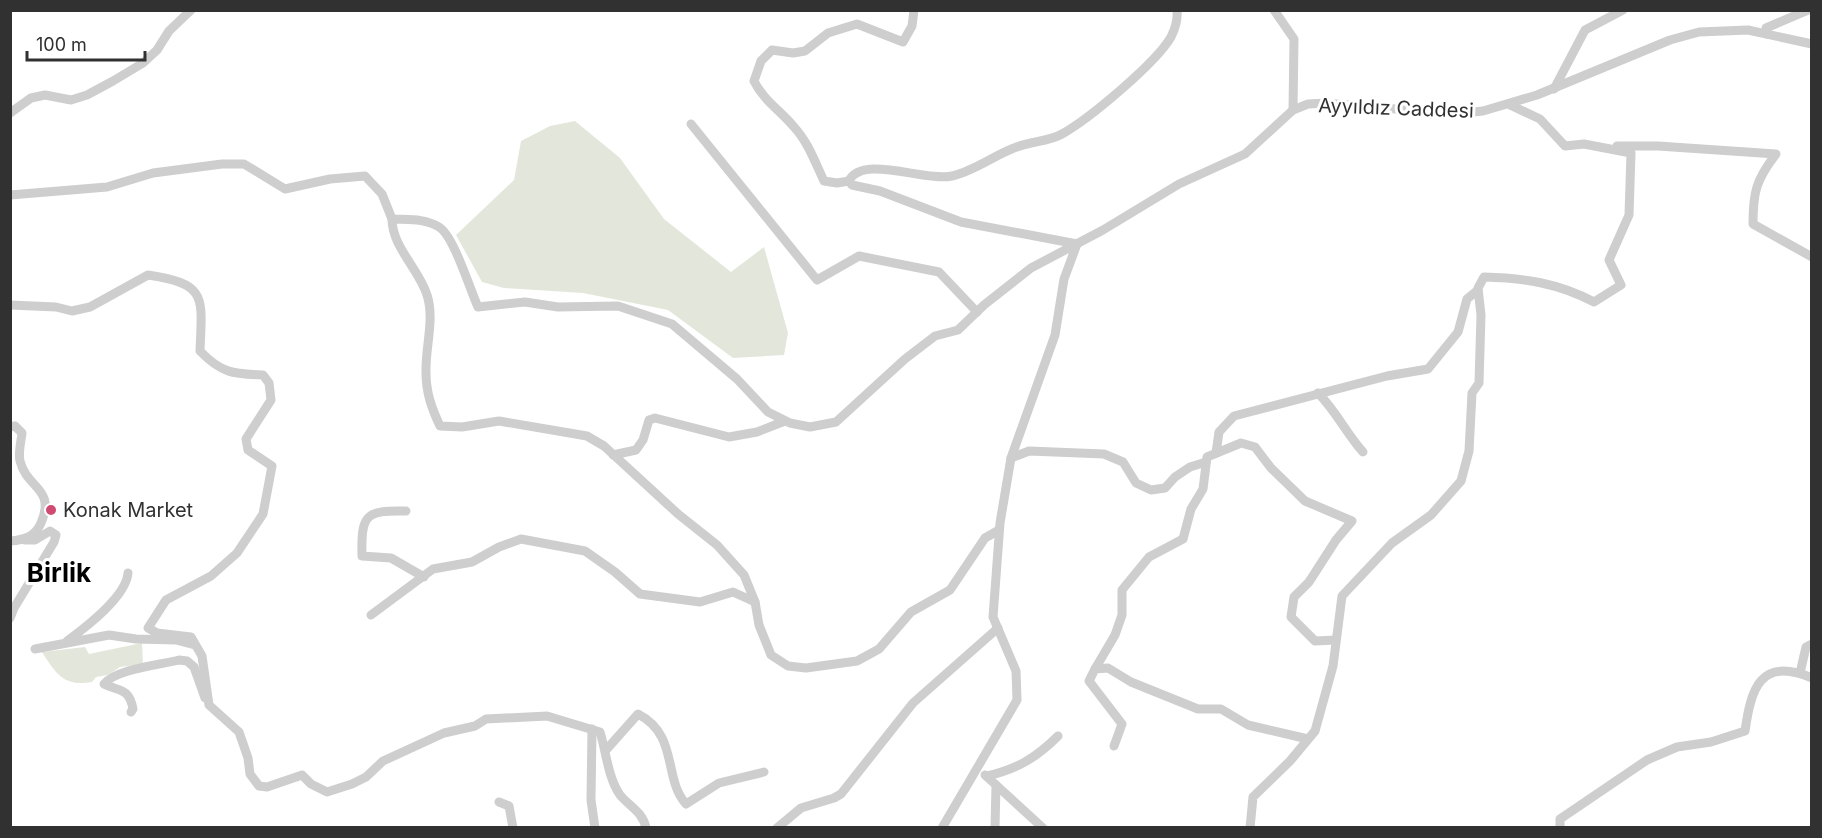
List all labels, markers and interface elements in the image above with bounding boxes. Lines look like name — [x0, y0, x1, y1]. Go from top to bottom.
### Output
scale bar — [27, 24, 146, 62]
text: 100 m — [36, 34, 87, 55]
street label: Ayyıldız Caddesi — [1318, 93, 1474, 123]
place label: Konak Market — [63, 498, 194, 522]
marker: Konak Market — [44, 503, 58, 517]
district label: Birlik — [27, 557, 91, 588]

